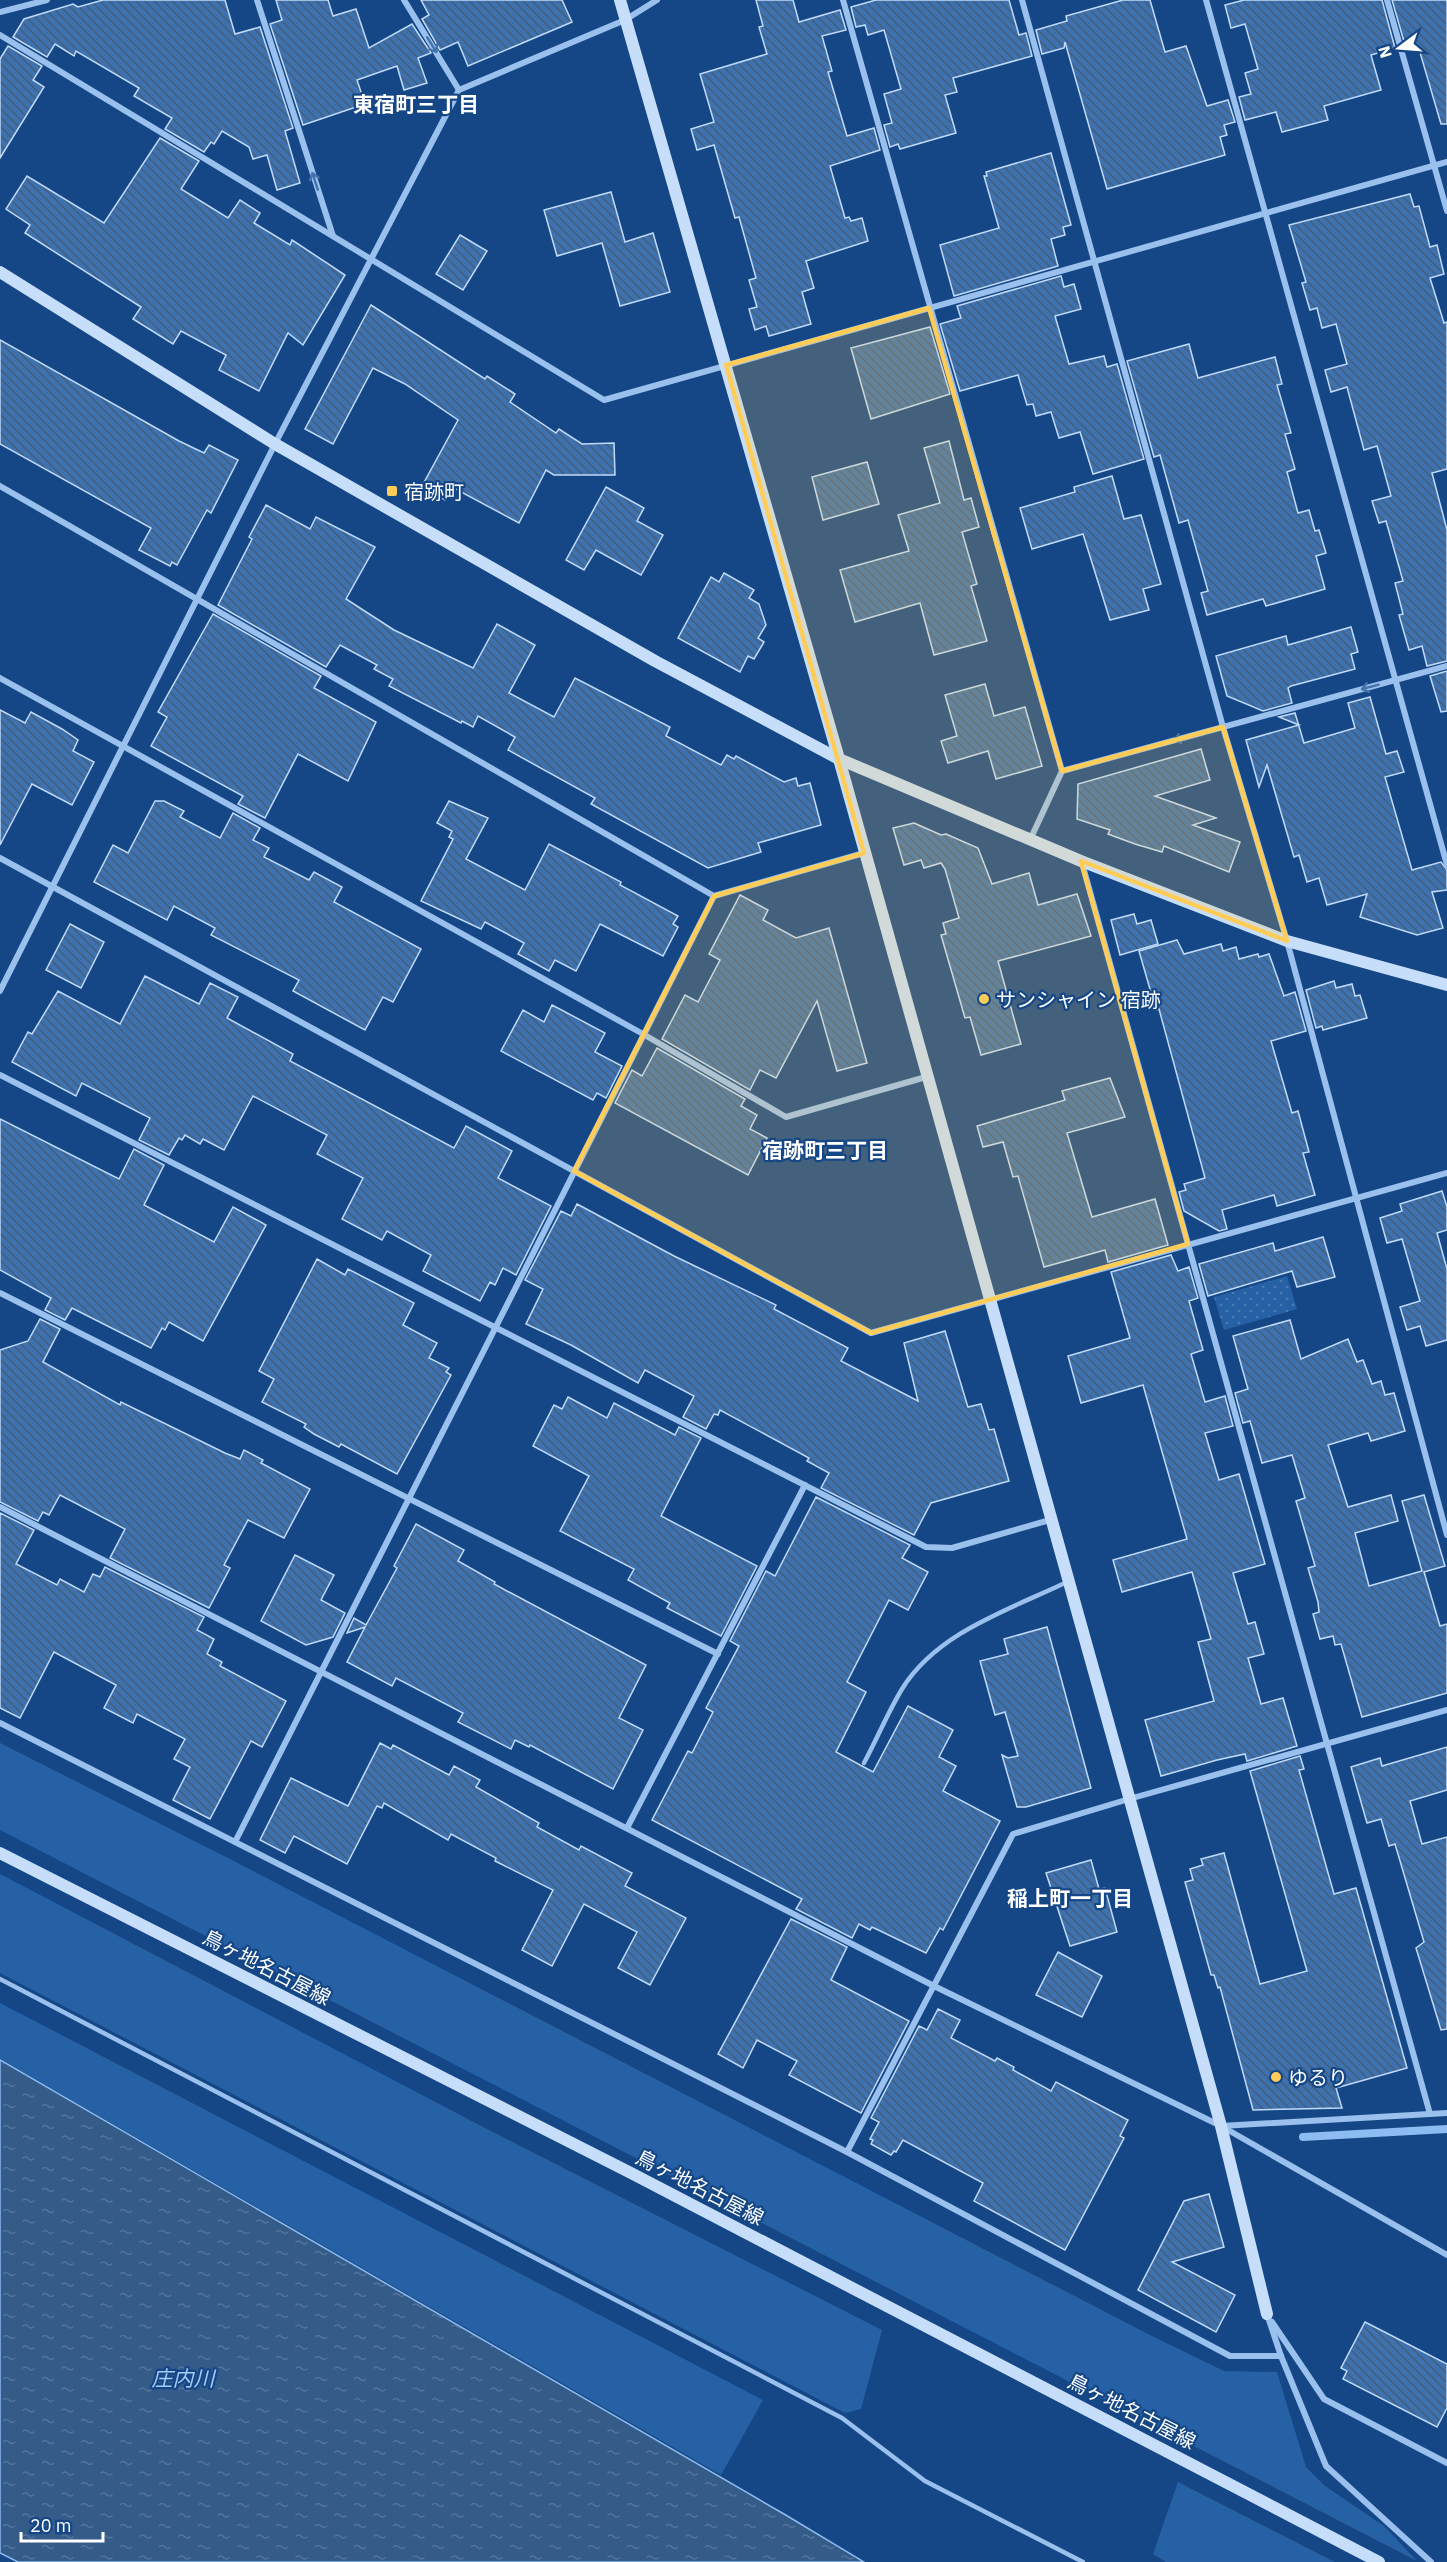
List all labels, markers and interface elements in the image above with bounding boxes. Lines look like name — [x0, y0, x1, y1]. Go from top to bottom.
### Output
north arrow — [1369, 18, 1429, 78]
one-way arrow — [426, 36, 438, 53]
text: N — [1373, 44, 1396, 60]
district label: 東宿町三丁目 — [353, 90, 479, 118]
one-way arrow — [309, 172, 320, 191]
place label: 宿跡町 — [404, 478, 464, 505]
marker: 宿跡町 — [385, 484, 399, 498]
one-way arrow — [1361, 681, 1380, 693]
one-way arrow — [1173, 733, 1192, 744]
place label: サンシャイン 宿跡 — [996, 986, 1161, 1013]
marker: サンシャイン 宿跡 — [977, 992, 991, 1006]
district label: 宿跡町三丁目 — [762, 1136, 888, 1164]
district label: 稲上町一丁目 — [1007, 1884, 1133, 1912]
street label: 鳥ヶ地名古屋線 — [199, 1923, 335, 2011]
place label: ゆるり — [1288, 2064, 1348, 2091]
marker: ゆるり — [1269, 2070, 1283, 2084]
street label: 鳥ヶ地名古屋線 — [632, 2143, 768, 2231]
water label: 庄内川 — [152, 2364, 216, 2392]
street label: 鳥ヶ地名古屋線 — [1064, 2367, 1200, 2455]
scale bar — [21, 2505, 104, 2543]
text: 20 m — [30, 2514, 72, 2537]

